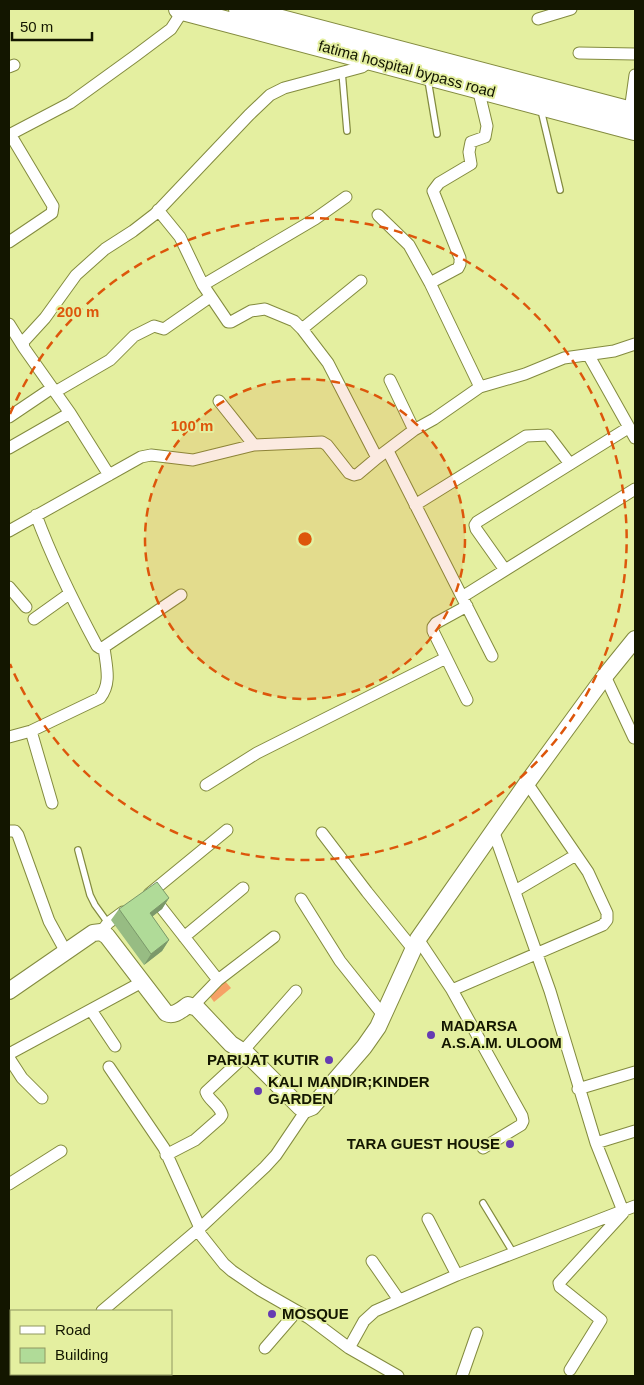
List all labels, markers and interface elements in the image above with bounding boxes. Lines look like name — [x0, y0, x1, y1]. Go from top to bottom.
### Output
scale bar — [12, 10, 92, 42]
text: 50 m — [20, 18, 53, 35]
street label: fatima hospital bypass road — [317, 37, 498, 100]
text: 200 m — [57, 303, 99, 320]
text: 100 m — [171, 417, 213, 434]
centre of rings — [296, 530, 314, 548]
place label: MADARSA A.S.A.M. ULOOM — [441, 1017, 562, 1051]
marker: MADARSA A.S.A.M. ULOOM — [425, 1029, 437, 1041]
place label: PARIJAT KUTIR — [207, 1051, 319, 1068]
marker: PARIJAT KUTIR — [323, 1054, 335, 1066]
place label: KALI MANDIR;KINDER GARDEN — [268, 1073, 430, 1107]
marker: KALI MANDIR;KINDER GARDEN — [252, 1085, 264, 1097]
place label: TARA GUEST HOUSE — [347, 1135, 500, 1152]
marker: TARA GUEST HOUSE — [504, 1138, 516, 1150]
place label: MOSQUE — [282, 1305, 349, 1322]
marker: MOSQUE — [266, 1308, 278, 1320]
legend — [10, 1310, 172, 1375]
text: Road — [55, 1321, 91, 1338]
text: Building — [55, 1346, 108, 1363]

